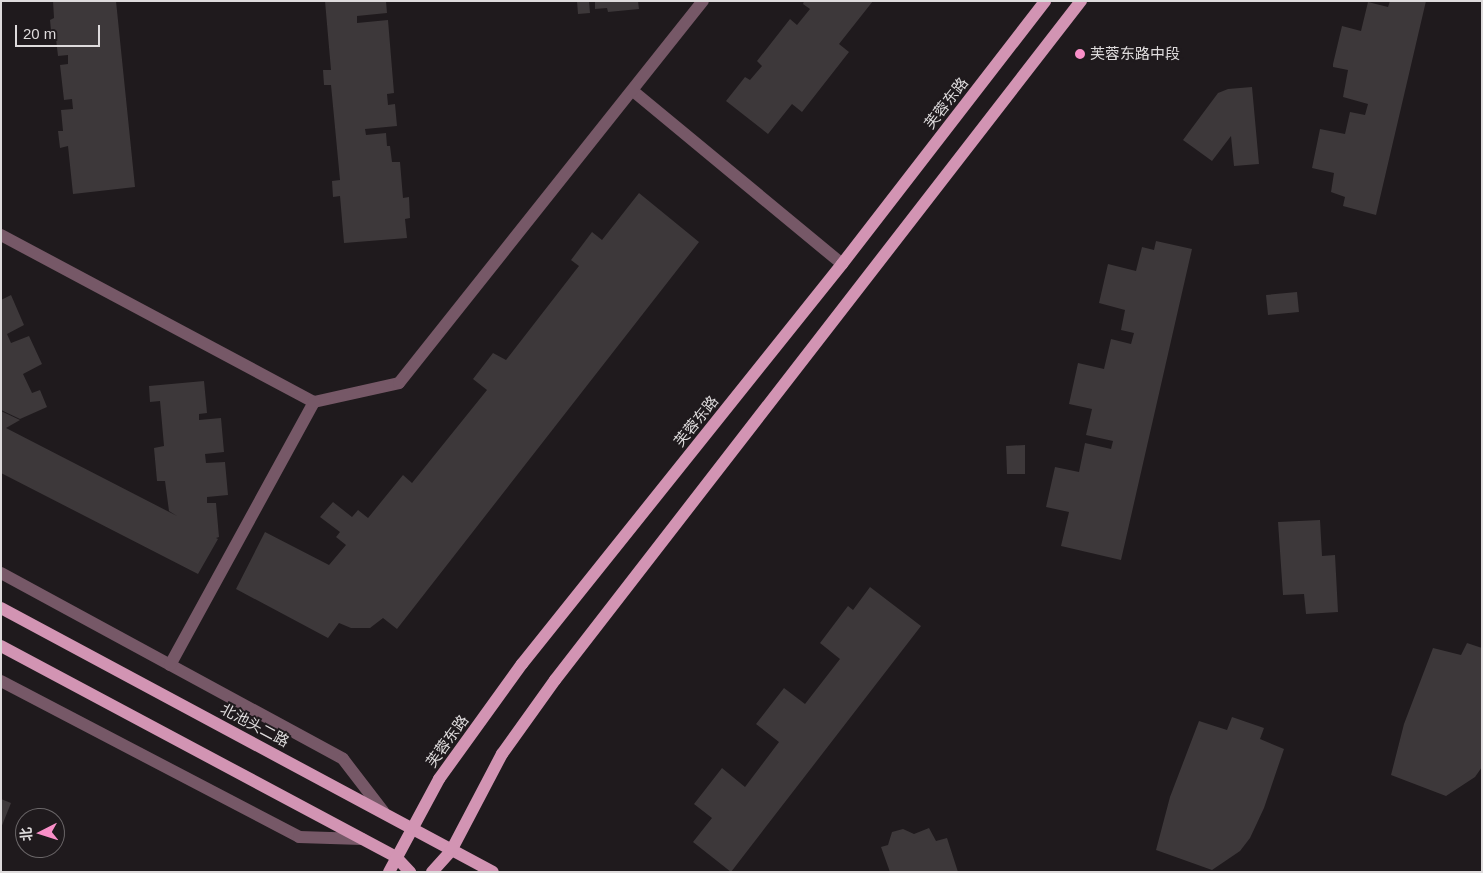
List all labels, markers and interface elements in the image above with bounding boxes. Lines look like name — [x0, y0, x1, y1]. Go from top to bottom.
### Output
scale bar — [18, 15, 102, 47]
text: 20 m — [23, 25, 56, 42]
place label: 芙蓉东路中段 — [1090, 45, 1180, 63]
marker: 芙蓉东路中段 — [1074, 48, 1086, 60]
street label: 芙蓉东路 — [920, 74, 972, 132]
street label: 芙蓉东路 — [670, 392, 722, 450]
street label: 北池头二路 — [218, 699, 292, 751]
street label: 芙蓉东路 — [422, 711, 472, 771]
north arrow — [15, 808, 65, 858]
text: 北 — [17, 827, 35, 842]

